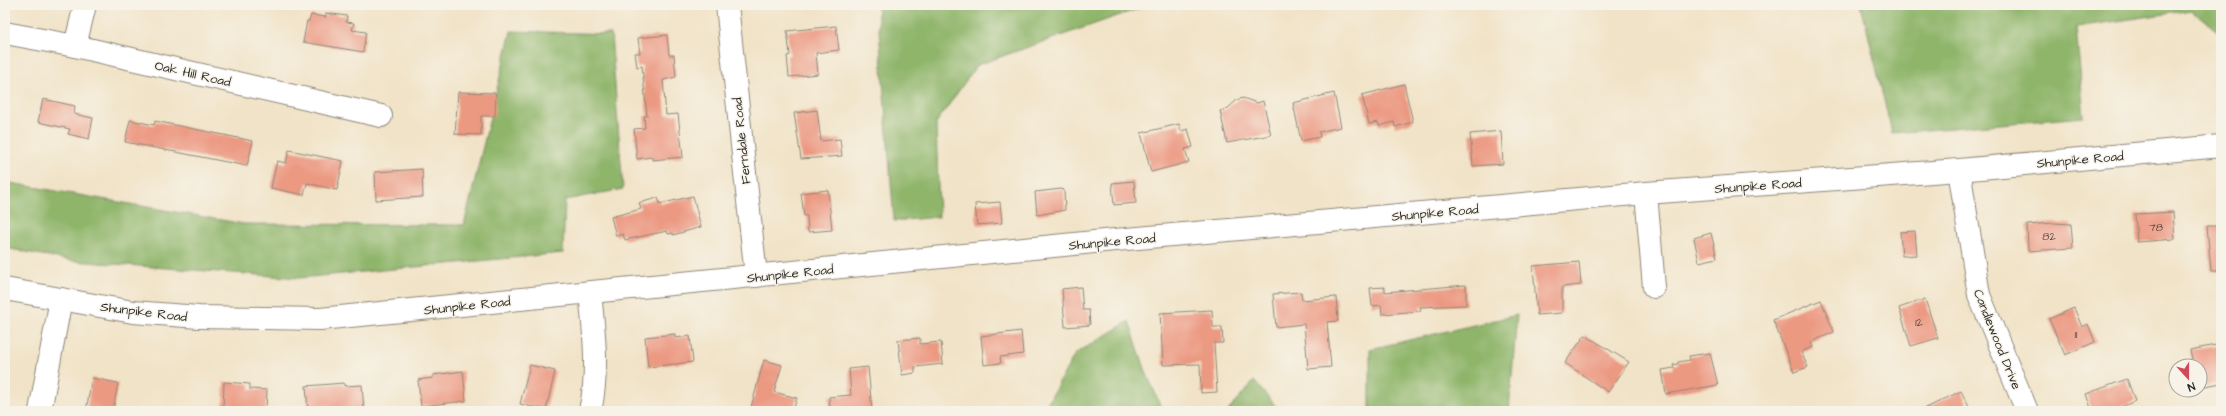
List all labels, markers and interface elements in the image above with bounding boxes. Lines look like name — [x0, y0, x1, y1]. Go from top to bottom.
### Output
street label: Oak Hill Road — [153, 56, 233, 92]
street label: Ferndale Road — [728, 96, 755, 185]
street label: Shunpike Road — [2036, 147, 2125, 173]
street label: Shunpike Road — [1714, 174, 1803, 198]
street label: Shunpike Road — [1391, 200, 1480, 226]
house number: 78 — [2149, 220, 2163, 235]
street label: Shunpike Road — [1068, 229, 1157, 255]
house number: 82 — [2042, 229, 2056, 244]
street label: Shunpike Road — [746, 260, 835, 288]
street label: Candlewood Drive — [1969, 287, 2025, 392]
street label: Shunpike Road — [423, 292, 512, 320]
street label: Shunpike Road — [100, 298, 189, 326]
house number: 12 — [1915, 315, 1924, 330]
house number: 11 — [2075, 327, 2078, 342]
north arrow — [2168, 358, 2208, 398]
text: N — [2185, 379, 2197, 395]

